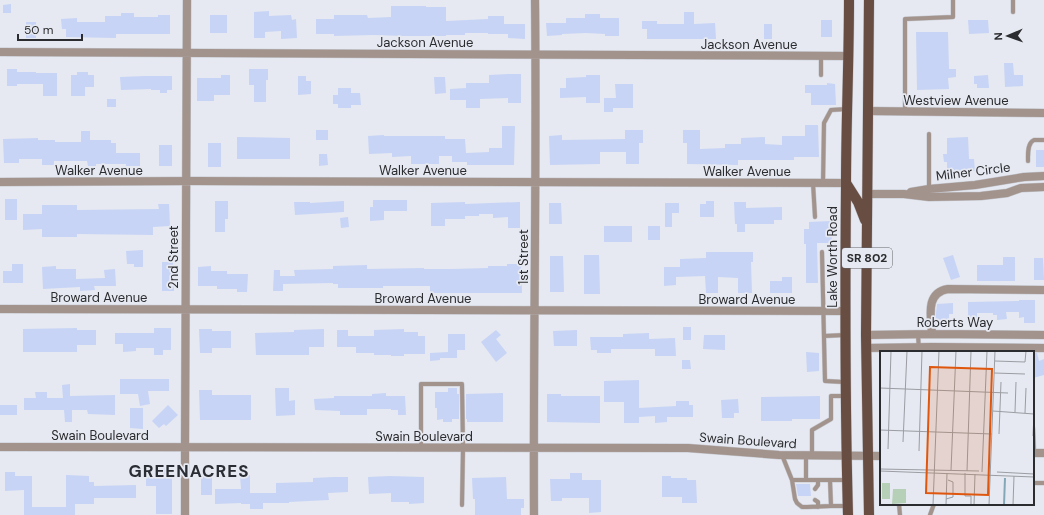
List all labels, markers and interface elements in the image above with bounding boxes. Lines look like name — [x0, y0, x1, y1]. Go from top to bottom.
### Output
scale bar — [18, 16, 82, 42]
north arrow — [988, 16, 1028, 56]
text: 50 m — [24, 22, 53, 38]
text: N — [991, 32, 1005, 41]
street label: Jackson Avenue — [377, 34, 473, 51]
street label: Jackson Avenue — [701, 36, 797, 53]
street label: Westview Avenue — [903, 92, 1009, 109]
street label: Milner Circle — [935, 159, 1011, 184]
street label: Walker Avenue — [55, 162, 143, 179]
street label: Walker Avenue — [379, 162, 467, 179]
street label: Walker Avenue — [703, 163, 791, 180]
street label: Lake Worth Road — [824, 206, 841, 308]
street label: 2nd Street — [165, 225, 182, 289]
street label: 1st Street — [515, 229, 532, 285]
road number: SR 802 — [842, 248, 892, 268]
street label: Broward Avenue — [51, 289, 147, 306]
street label: Broward Avenue — [375, 290, 471, 307]
street label: Broward Avenue — [699, 291, 795, 308]
street label: Roberts Way — [917, 314, 993, 331]
inset map — [880, 351, 1034, 505]
street label: Swain Boulevard — [51, 427, 149, 444]
street label: Swain Boulevard — [375, 428, 473, 445]
street label: Swain Boulevard — [699, 429, 797, 452]
district label: GREENACRES — [129, 460, 250, 482]

